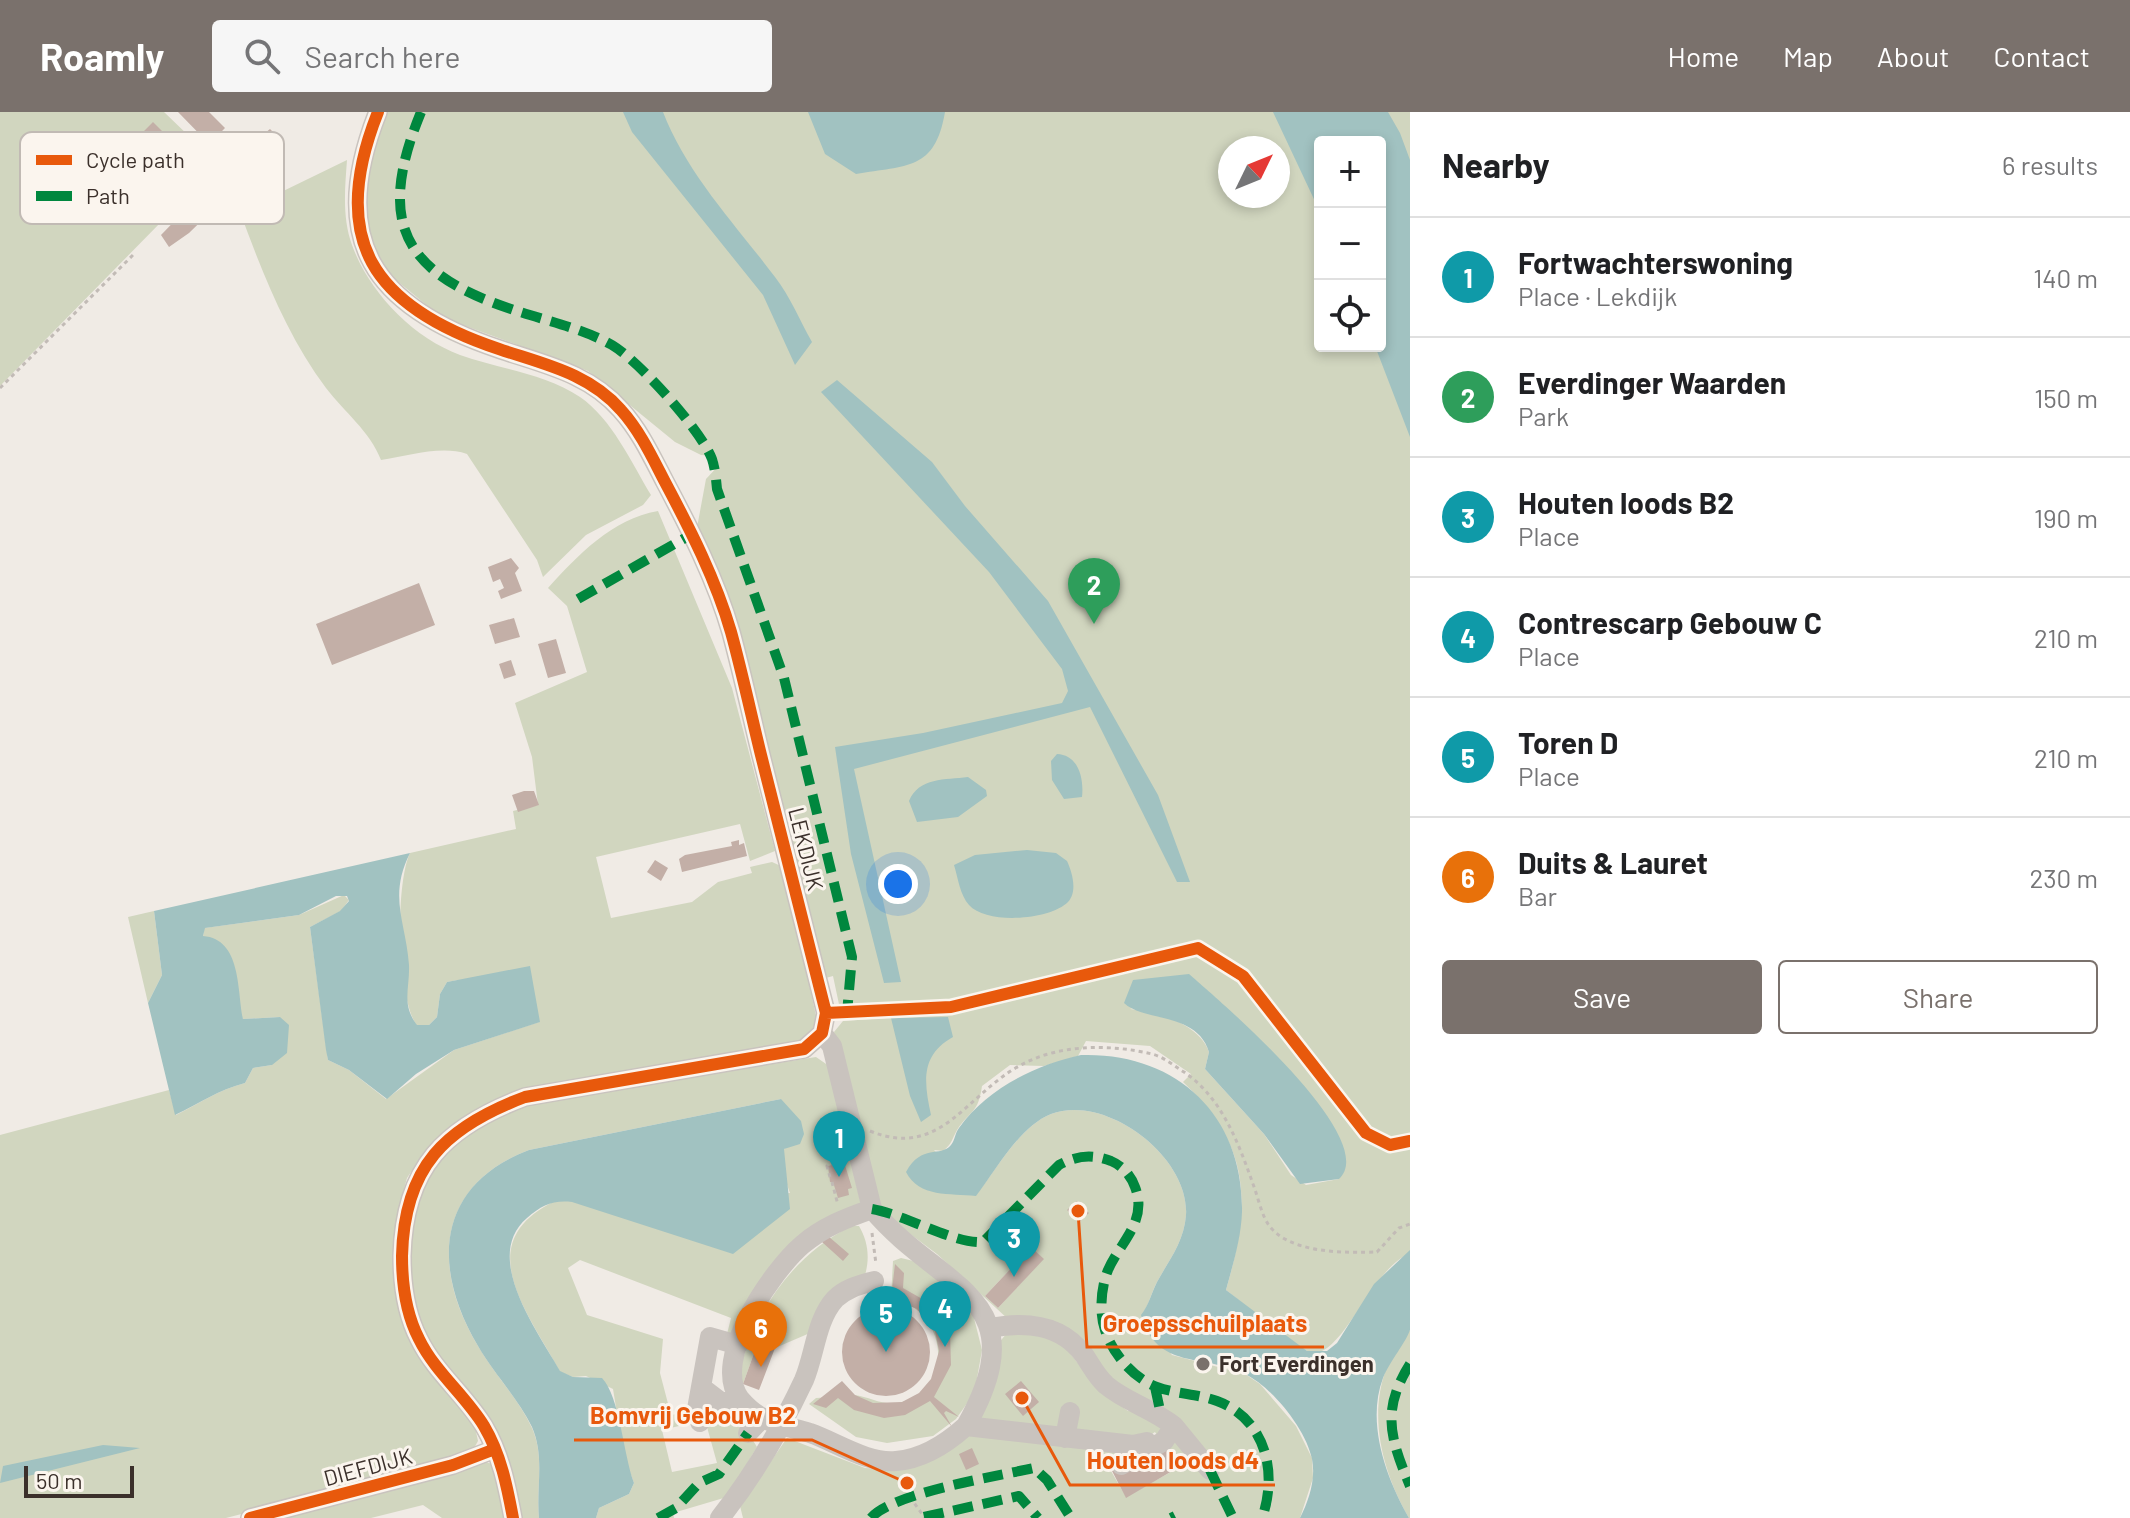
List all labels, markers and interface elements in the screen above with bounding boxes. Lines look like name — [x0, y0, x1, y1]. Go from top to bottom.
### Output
search box — [212, 20, 772, 92]
text: Roamly — [40, 33, 164, 79]
icon: search — [240, 34, 284, 78]
text: Search here — [304, 38, 460, 74]
text: Home — [1668, 39, 1739, 73]
text: Map — [1783, 39, 1833, 73]
text: About — [1877, 39, 1949, 73]
text: Contact — [1993, 39, 2090, 73]
legend — [20, 132, 284, 224]
north arrow — [1218, 136, 1290, 208]
map controls — [1314, 136, 1386, 352]
button: + — [1314, 136, 1386, 208]
text: Nearby — [1442, 144, 1550, 185]
text: Cycle path — [86, 146, 185, 172]
text: 6 results — [2002, 149, 2098, 180]
text: Path — [86, 182, 130, 208]
button: − — [1314, 208, 1386, 280]
text: Fortwachterswoning — [1518, 244, 1793, 280]
text: 1 — [1463, 262, 1473, 293]
text: 140 m — [2033, 262, 2098, 293]
button: locate — [1314, 280, 1386, 352]
text: Place · Lekdijk — [1518, 280, 1677, 311]
text: Everdinger Waarden — [1518, 364, 1786, 400]
text: 2 — [1461, 382, 1475, 413]
text: 150 m — [2034, 382, 2098, 413]
text: Park — [1518, 400, 1569, 431]
text: Houten loods B2 — [1518, 484, 1734, 520]
text: 3 — [1461, 502, 1475, 533]
text: 190 m — [2034, 502, 2098, 533]
text: Place — [1518, 520, 1580, 551]
pin: 2 — [1068, 558, 1120, 624]
text: Contrescarp Gebouw C — [1518, 604, 1822, 640]
text: 4 — [1460, 622, 1476, 653]
text: 210 m — [2034, 622, 2098, 653]
text: Place — [1518, 640, 1580, 671]
text: Toren D — [1518, 724, 1618, 760]
text: 5 — [1461, 742, 1475, 773]
text: 210 m — [2034, 742, 2098, 773]
text: Place — [1518, 760, 1580, 791]
street label: LEKDIJK — [784, 805, 830, 893]
text: Duits & Lauret — [1518, 844, 1708, 880]
text: 6 — [1461, 862, 1475, 893]
text: 230 m — [2029, 862, 2098, 893]
your location — [878, 864, 918, 904]
text: Bar — [1518, 880, 1557, 911]
button: Save — [1442, 960, 1762, 1034]
button: Share — [1778, 960, 2098, 1034]
pin: 1 — [813, 1111, 865, 1177]
pin: 3 — [988, 1211, 1040, 1277]
pin: 4 — [919, 1281, 971, 1347]
pin: 5 — [860, 1286, 912, 1352]
callout: Groepsschuilplaats — [1087, 1299, 1324, 1347]
pin: 6 — [735, 1301, 787, 1367]
text: Groepsschuilplaats — [1103, 1308, 1307, 1337]
place label: Fort Everdingen — [1219, 1350, 1374, 1376]
marker: Fort Everdingen — [1194, 1355, 1212, 1373]
callout: Bomvrij Gebouw B2 — [574, 1392, 812, 1440]
text: Bomvrij Gebouw B2 — [590, 1400, 796, 1429]
callout: Houten loods d4 — [1070, 1437, 1275, 1485]
street label: DIEFDIJK — [321, 1442, 415, 1490]
text: Houten loods d4 — [1087, 1445, 1259, 1474]
scale bar — [24, 1462, 134, 1498]
text: 50 m — [36, 1467, 82, 1493]

